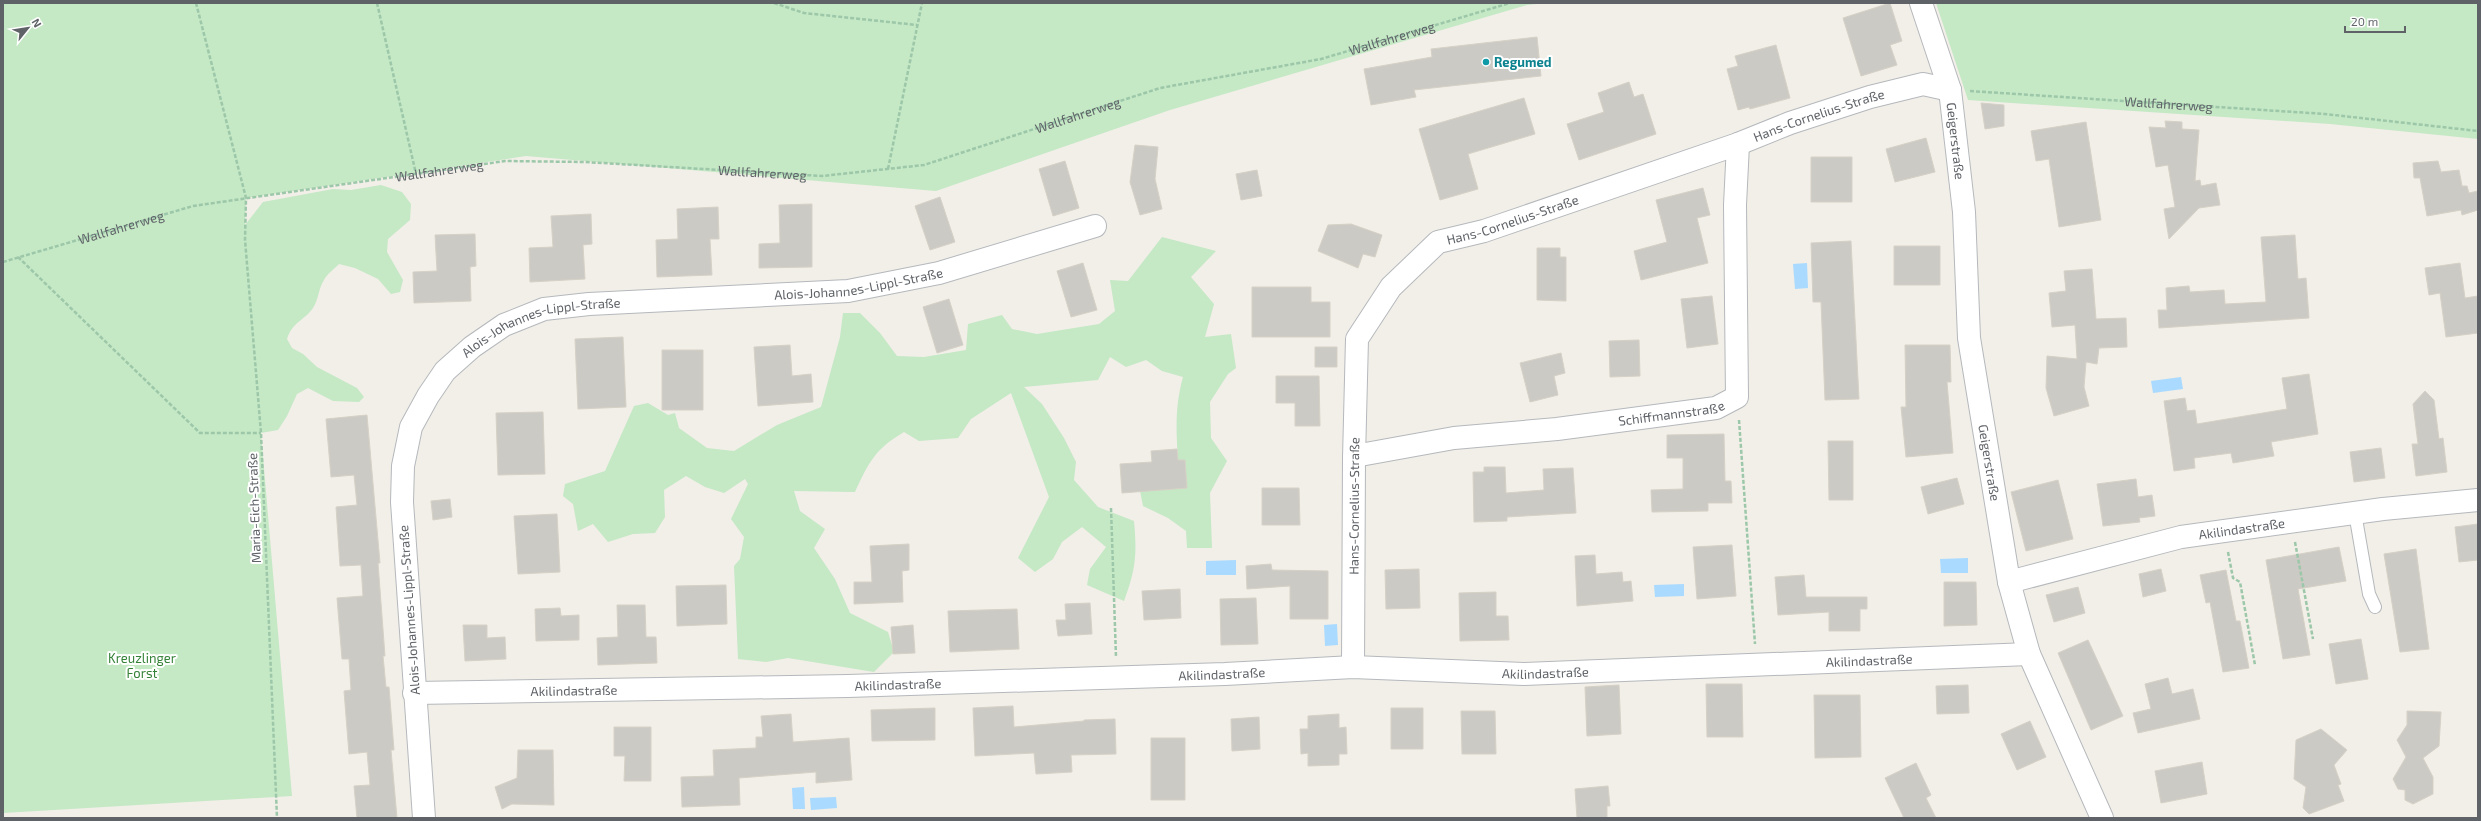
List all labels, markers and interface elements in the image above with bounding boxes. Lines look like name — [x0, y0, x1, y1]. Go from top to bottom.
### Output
north arrow — [8, 8, 48, 48]
scale bar — [2345, 8, 2405, 34]
text: 20 m — [2351, 14, 2378, 28]
text: N — [29, 16, 45, 29]
street label: Wallfahrerweg — [1347, 18, 1437, 58]
place label: Regumed — [1494, 54, 1551, 70]
marker: Regumed — [1481, 57, 1491, 67]
street label: Hans-Cornelius-Straße — [1751, 86, 1886, 145]
street label: Wallfahrerweg — [1033, 93, 1122, 136]
street label: Wallfahrerweg — [2124, 93, 2213, 115]
street label: Geigerstraße — [1943, 102, 1968, 180]
street label: Wallfahrerweg — [394, 156, 484, 185]
street label: Wallfahrerweg — [718, 162, 807, 183]
street label: Hans-Cornelius-Straße — [1445, 191, 1580, 248]
street label: Wallfahrerweg — [76, 207, 166, 247]
street label: Alois-Johannes-Lippl-Straße — [774, 264, 945, 303]
street label: Alois-Johannes-Lippl-Straße — [458, 294, 621, 361]
street label: Schiffmannstraße — [1617, 397, 1727, 429]
street label: Geigerstraße — [1975, 423, 2004, 502]
street label: Hans-Cornelius-Straße — [1345, 437, 1363, 575]
street label: Maria-Eich-Straße — [244, 453, 264, 563]
street label: Akilindastraße — [2197, 515, 2286, 542]
street label: Alois-Johannes-Lippl-Straße — [395, 525, 423, 695]
park label: Kreuzlinger Forst — [108, 650, 176, 681]
street label: Akilindastraße — [1825, 651, 1913, 670]
street label: Akilindastraße — [1502, 663, 1589, 682]
street label: Akilindastraße — [1178, 664, 1266, 683]
street label: Akilindastraße — [854, 675, 942, 694]
street label: Akilindastraße — [530, 682, 618, 699]

